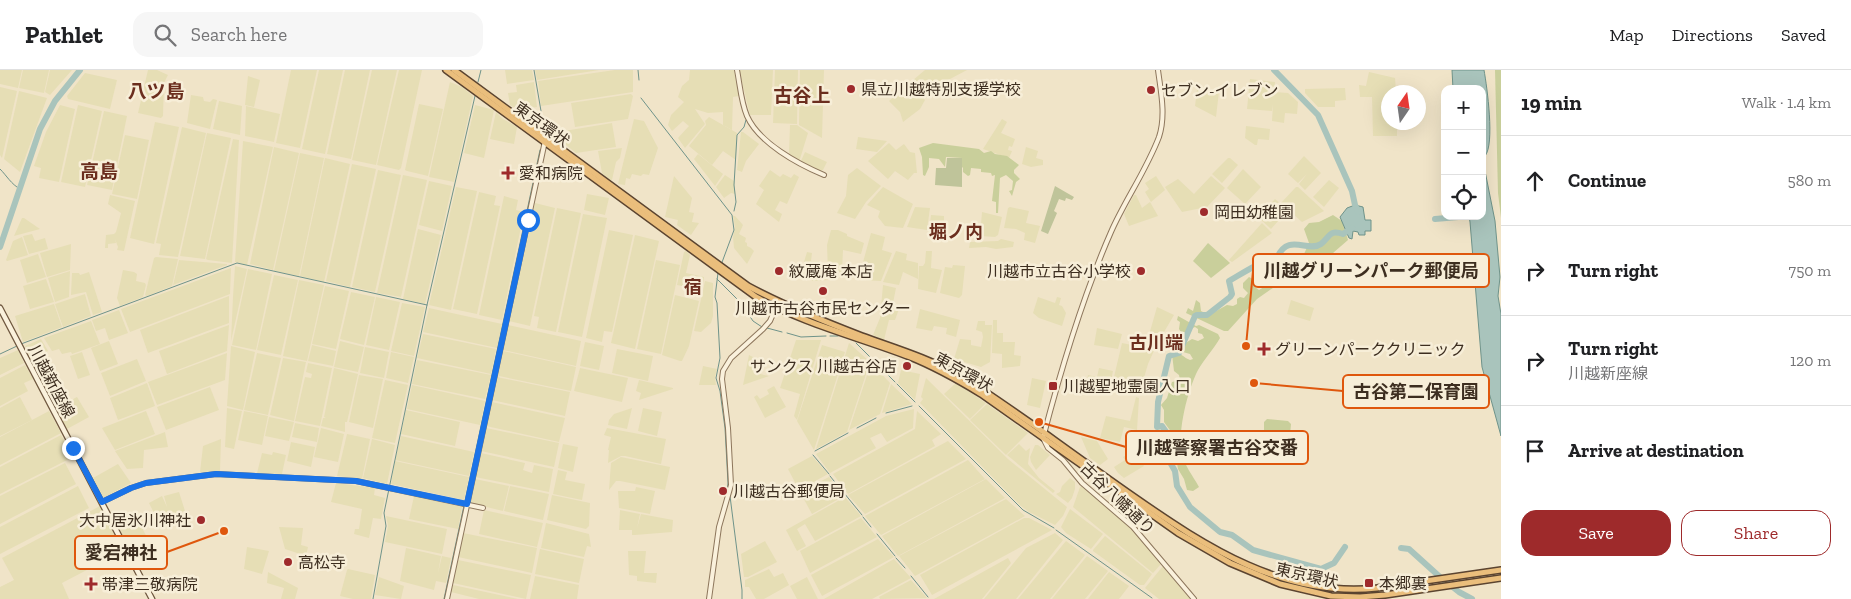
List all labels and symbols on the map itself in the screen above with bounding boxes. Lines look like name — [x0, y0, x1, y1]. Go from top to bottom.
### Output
district label: 八ツ島 — [127, 80, 185, 103]
place label: 県立川越特別支援学校 — [861, 80, 1021, 99]
place label: セブン-イレブン — [1161, 81, 1279, 100]
marker: 県立川越特別支援学校 — [845, 83, 857, 95]
district label: 古谷上 — [773, 84, 831, 107]
marker: セブン-イレブン — [1145, 84, 1157, 96]
north arrow — [1381, 85, 1426, 130]
street label: 東京環状 — [510, 98, 573, 151]
district label: 高島 — [80, 160, 118, 183]
place label: 愛和病院 — [519, 164, 583, 183]
marker: 愛和病院 — [501, 166, 515, 180]
place label: 岡田幼稚園 — [1214, 203, 1294, 222]
marker: 岡田幼稚園 — [1198, 206, 1210, 218]
route start — [517, 209, 540, 232]
district label: 堀ノ内 — [929, 221, 983, 243]
callout: 川越グリーンパーク郵便局 — [1253, 254, 1489, 287]
text: 川越グリーンパーク郵便局 — [1263, 260, 1479, 282]
place label: 紋蔵庵 本店 — [789, 262, 873, 281]
place label: 川越市立古谷小学校 — [987, 262, 1131, 281]
marker: 紋蔵庵 本店 — [773, 265, 785, 277]
marker: 川越市立古谷小学校 — [1135, 265, 1147, 277]
district label: 宿 — [684, 276, 702, 298]
marker: 川越市古谷市民センター — [817, 285, 829, 297]
place label: 川越市古谷市民センター — [735, 299, 911, 318]
district label: 古川端 — [1129, 332, 1183, 354]
place label: グリーンパーククリニック — [1275, 340, 1466, 359]
street label: 川越新座線 — [24, 341, 79, 421]
marker: グリーンパーククリニック — [1257, 342, 1271, 356]
street label: 東京環状 — [931, 349, 996, 396]
place label: サンクス 川越古谷店 — [750, 357, 897, 376]
marker: サンクス 川越古谷店 — [901, 360, 913, 372]
callout: 古谷第二保育園 — [1343, 375, 1489, 408]
place label: 川越聖地霊園入口 — [1063, 377, 1191, 396]
marker: 川越聖地霊園入口 — [1047, 380, 1059, 392]
text: 古谷第二保育園 — [1353, 381, 1479, 403]
callout: 川越警察署古谷交番 — [1126, 431, 1308, 464]
route end — [62, 437, 85, 460]
text: 川越警察署古谷交番 — [1136, 437, 1298, 459]
street label: 古谷八幡通り — [1077, 458, 1159, 539]
place label: 川越古谷郵便局 — [733, 482, 845, 501]
marker: 川越古谷郵便局 — [717, 485, 729, 497]
place label: 大中居氷川神社 — [79, 511, 191, 530]
marker: 大中居氷川神社 — [195, 514, 207, 526]
callout: 愛宕神社 — [75, 536, 167, 569]
text: 愛宕神社 — [85, 542, 157, 564]
place label: 高松寺 — [298, 553, 346, 572]
marker: 高松寺 — [282, 556, 294, 568]
street label: 東京環状 — [1274, 559, 1340, 592]
place label: 本郷裏 — [1379, 574, 1427, 593]
place label: 帯津三敬病院 — [102, 575, 198, 594]
marker: 帯津三敬病院 — [84, 577, 98, 591]
marker: 本郷裏 — [1363, 577, 1375, 589]

